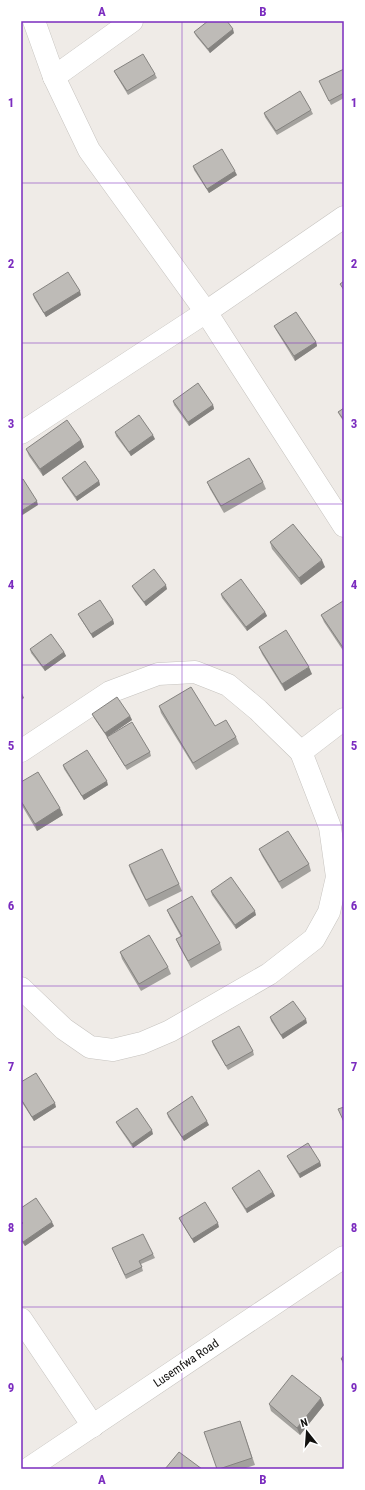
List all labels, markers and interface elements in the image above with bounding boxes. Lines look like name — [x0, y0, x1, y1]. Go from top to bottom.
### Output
text: A — [98, 4, 106, 19]
text: B — [259, 4, 267, 19]
text: 1 — [8, 95, 14, 110]
text: 1 — [351, 95, 357, 110]
text: 2 — [8, 256, 15, 271]
text: 2 — [351, 256, 358, 271]
text: 3 — [8, 416, 14, 431]
text: 3 — [351, 416, 357, 431]
text: 4 — [8, 577, 15, 592]
text: 4 — [351, 577, 358, 592]
text: 5 — [8, 738, 15, 753]
text: 5 — [351, 738, 358, 753]
text: 6 — [8, 898, 15, 913]
text: 6 — [351, 898, 358, 913]
text: 7 — [8, 1059, 15, 1074]
text: 7 — [351, 1059, 358, 1074]
text: 8 — [8, 1220, 14, 1235]
text: 8 — [351, 1220, 357, 1235]
street label: Lusemfwa Road — [151, 1336, 221, 1390]
text: 9 — [8, 1380, 14, 1395]
text: 9 — [351, 1380, 357, 1395]
north arrow — [287, 1412, 327, 1452]
text: N — [299, 1416, 310, 1430]
text: A — [98, 1472, 106, 1487]
text: B — [259, 1472, 267, 1487]

